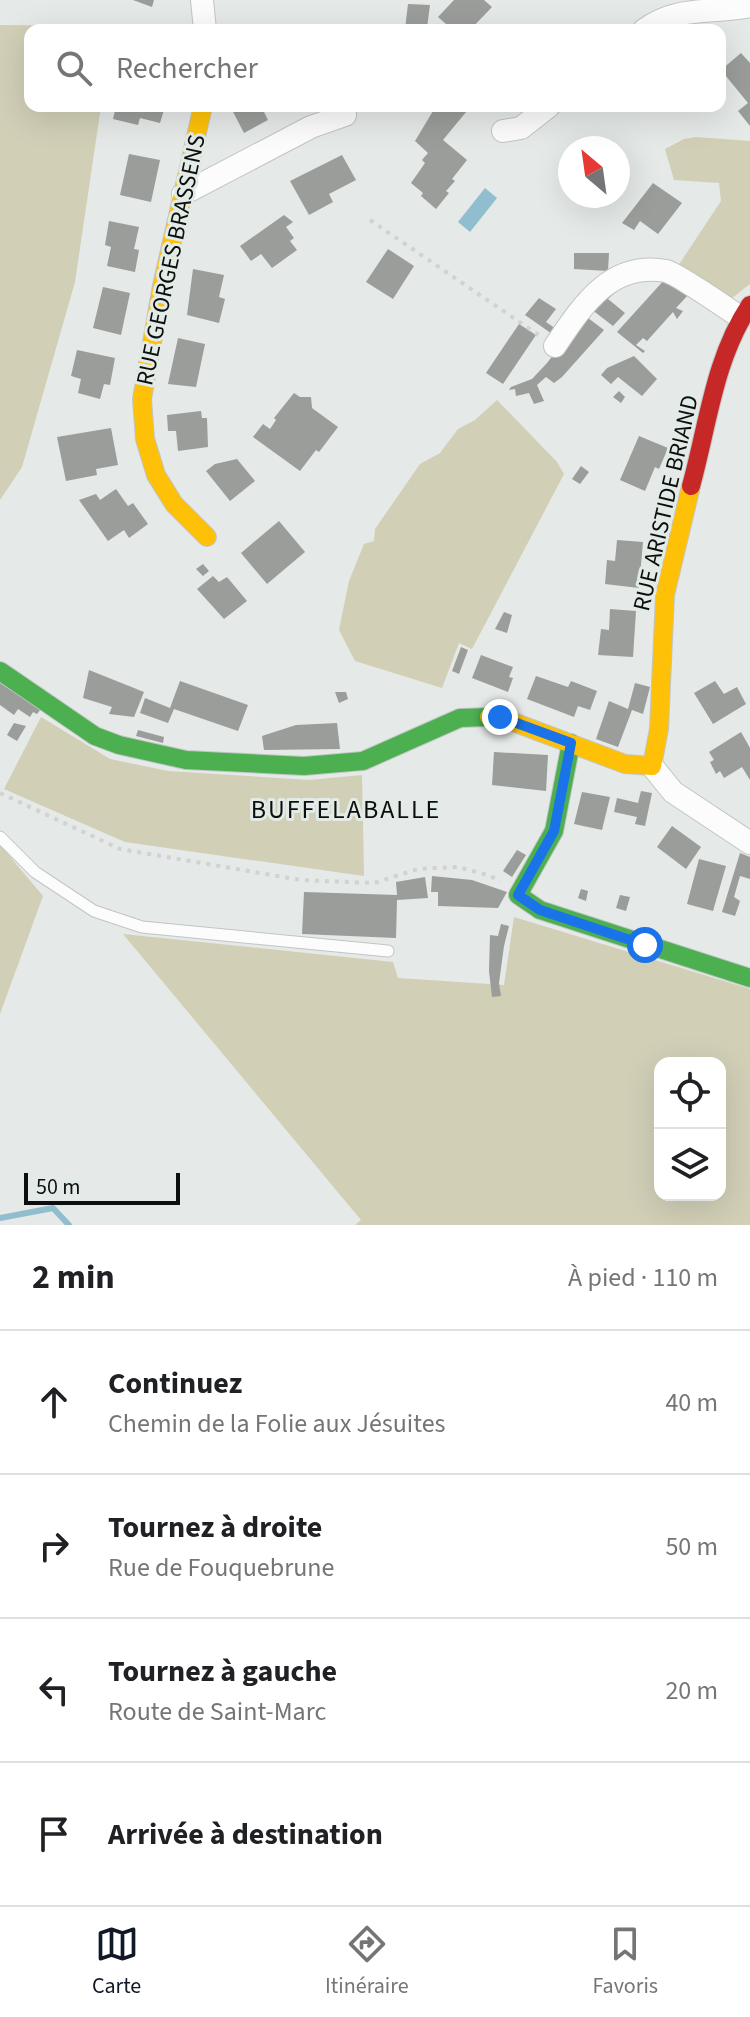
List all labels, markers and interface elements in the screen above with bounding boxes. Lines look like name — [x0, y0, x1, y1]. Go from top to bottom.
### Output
search box — [24, 24, 726, 112]
icon: search — [52, 46, 96, 90]
text: Rechercher — [116, 47, 258, 90]
street label: RUE GEORGES BRASSENS — [127, 131, 215, 389]
north arrow — [558, 136, 630, 208]
street label: RUE ARISTIDE BRIAND — [624, 392, 708, 614]
route end — [482, 699, 518, 735]
district label: BUFFELABALLE — [251, 791, 441, 828]
route start — [627, 927, 663, 963]
map controls — [654, 1057, 726, 1201]
button: locate — [654, 1057, 726, 1129]
button: layers — [654, 1129, 726, 1201]
scale bar — [24, 1169, 180, 1205]
text: 50 m — [36, 1171, 81, 1203]
text: 2 min — [32, 1253, 115, 1302]
text: À pied · 110 m — [568, 1259, 718, 1296]
text: Continuez — [108, 1362, 242, 1405]
icon: ahead — [32, 1380, 76, 1424]
text: 40 m — [665, 1384, 718, 1421]
text: Chemin de la Folie aux Jésuites — [108, 1405, 445, 1442]
text: Tournez à droite — [108, 1506, 322, 1549]
icon: right — [32, 1524, 76, 1568]
text: 50 m — [665, 1528, 718, 1565]
text: Rue de Fouquebrune — [108, 1549, 334, 1586]
text: Tournez à gauche — [108, 1650, 337, 1693]
icon: left — [32, 1668, 76, 1712]
text: 20 m — [665, 1672, 718, 1709]
text: Route de Saint-Marc — [108, 1693, 326, 1730]
icon: arrive — [32, 1812, 76, 1856]
text: Arrivée à destination — [108, 1813, 383, 1856]
tab: Carte — [92, 1922, 141, 2002]
tab: Itinéraire — [325, 1922, 409, 2002]
tab: Favoris — [592, 1922, 658, 2002]

